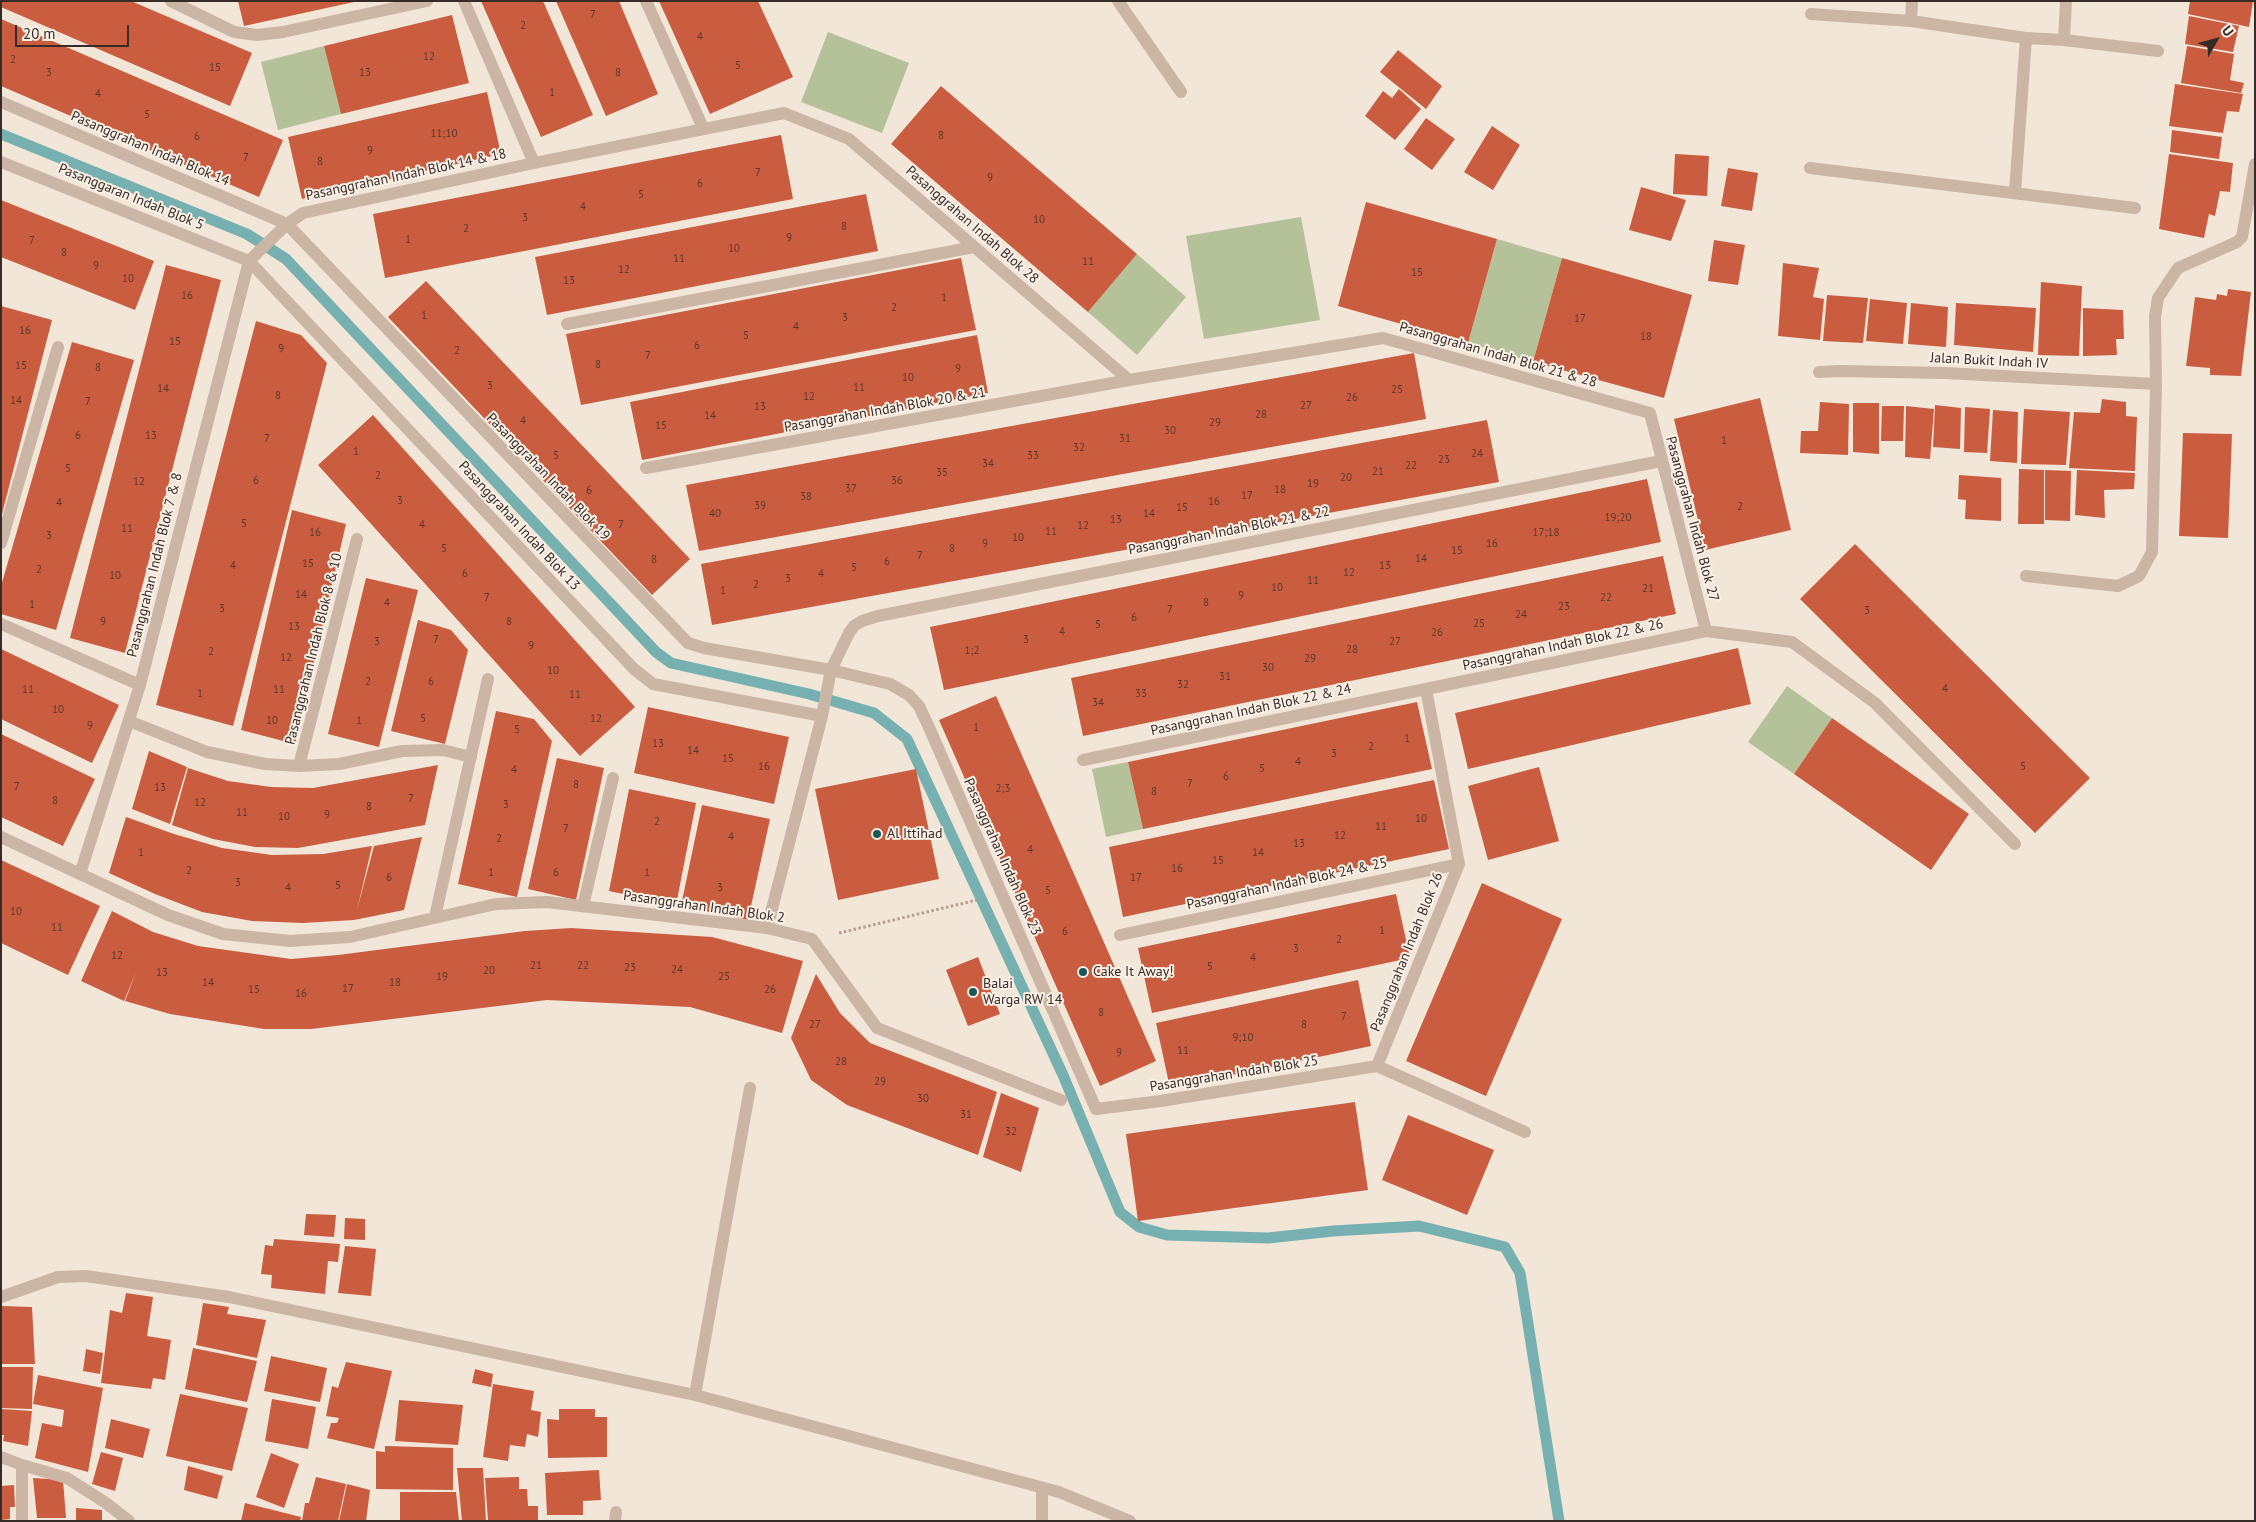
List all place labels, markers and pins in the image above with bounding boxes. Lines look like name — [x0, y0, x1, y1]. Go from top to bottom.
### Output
place label: Al Ittihad — [887, 826, 942, 842]
marker: Al Ittihad — [871, 828, 883, 840]
place label: Cake It Away! — [1093, 964, 1174, 980]
marker: Cake It Away! — [1077, 966, 1089, 978]
place label: Balai Warga RW 14 — [983, 976, 1062, 1009]
marker: Balai Warga RW 14 — [967, 986, 979, 998]

